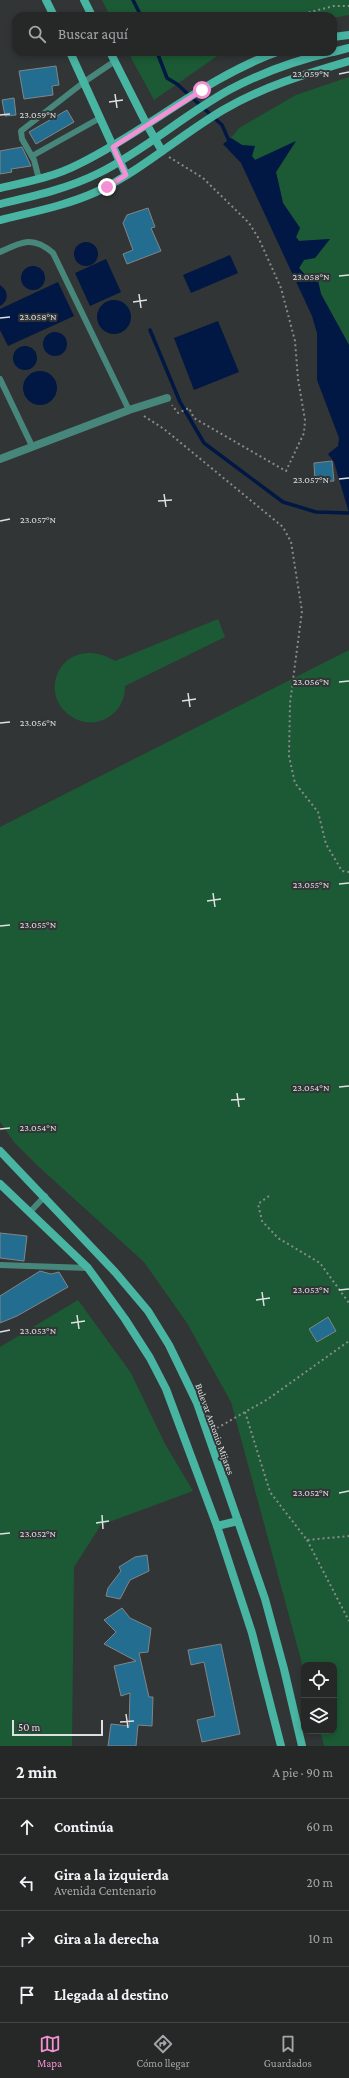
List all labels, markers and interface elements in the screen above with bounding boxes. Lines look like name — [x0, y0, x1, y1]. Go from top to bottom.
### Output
search box — [12, 12, 337, 56]
icon: search — [26, 23, 48, 45]
text: Buscar aquí — [58, 26, 128, 42]
text: 23.059°N — [293, 68, 330, 79]
route start — [193, 81, 211, 99]
text: 23.059°N — [20, 109, 57, 120]
route end — [98, 178, 116, 196]
text: 23.058°N — [292, 271, 330, 282]
text: 23.058°N — [19, 311, 57, 322]
text: 23.057°N — [293, 474, 330, 485]
text: 23.057°N — [20, 514, 57, 525]
text: 23.056°N — [293, 676, 330, 687]
text: 23.056°N — [20, 717, 57, 728]
text: 23.055°N — [293, 879, 330, 890]
text: 23.055°N — [20, 919, 57, 930]
text: 23.054°N — [293, 1082, 330, 1093]
text: 23.054°N — [20, 1122, 57, 1133]
text: 23.053°N — [293, 1284, 330, 1295]
text: 23.053°N — [20, 1325, 57, 1336]
street label: Bulevar Antonio Mijares — [192, 1382, 237, 1476]
text: 23.052°N — [293, 1487, 330, 1498]
text: 23.052°N — [20, 1528, 57, 1539]
map controls — [301, 1662, 337, 1734]
button: locate — [301, 1662, 337, 1698]
button: layers — [301, 1698, 337, 1734]
scale bar — [12, 1718, 103, 1737]
text: 50 m — [18, 1721, 40, 1733]
text: 2 min — [16, 1763, 57, 1782]
text: A pie · 90 m — [272, 1765, 333, 1780]
icon: ahead — [16, 1816, 38, 1838]
text: Continúa — [54, 1819, 114, 1835]
text: 60 m — [306, 1819, 333, 1834]
text: Gira a la izquierda — [54, 1867, 169, 1883]
icon: left — [16, 1872, 38, 1894]
text: 20 m — [307, 1875, 333, 1890]
text: Avenida Centenario — [54, 1883, 156, 1898]
icon: right — [16, 1928, 38, 1950]
text: Gira a la derecha — [54, 1931, 159, 1947]
text: 10 m — [308, 1931, 333, 1946]
icon: arrive — [16, 1984, 38, 2006]
text: Llegada al destino — [54, 1987, 169, 2003]
tab: Mapa — [37, 2033, 62, 2069]
tab: Cómo llegar — [136, 2033, 190, 2069]
tab: Guardados — [264, 2033, 312, 2069]

